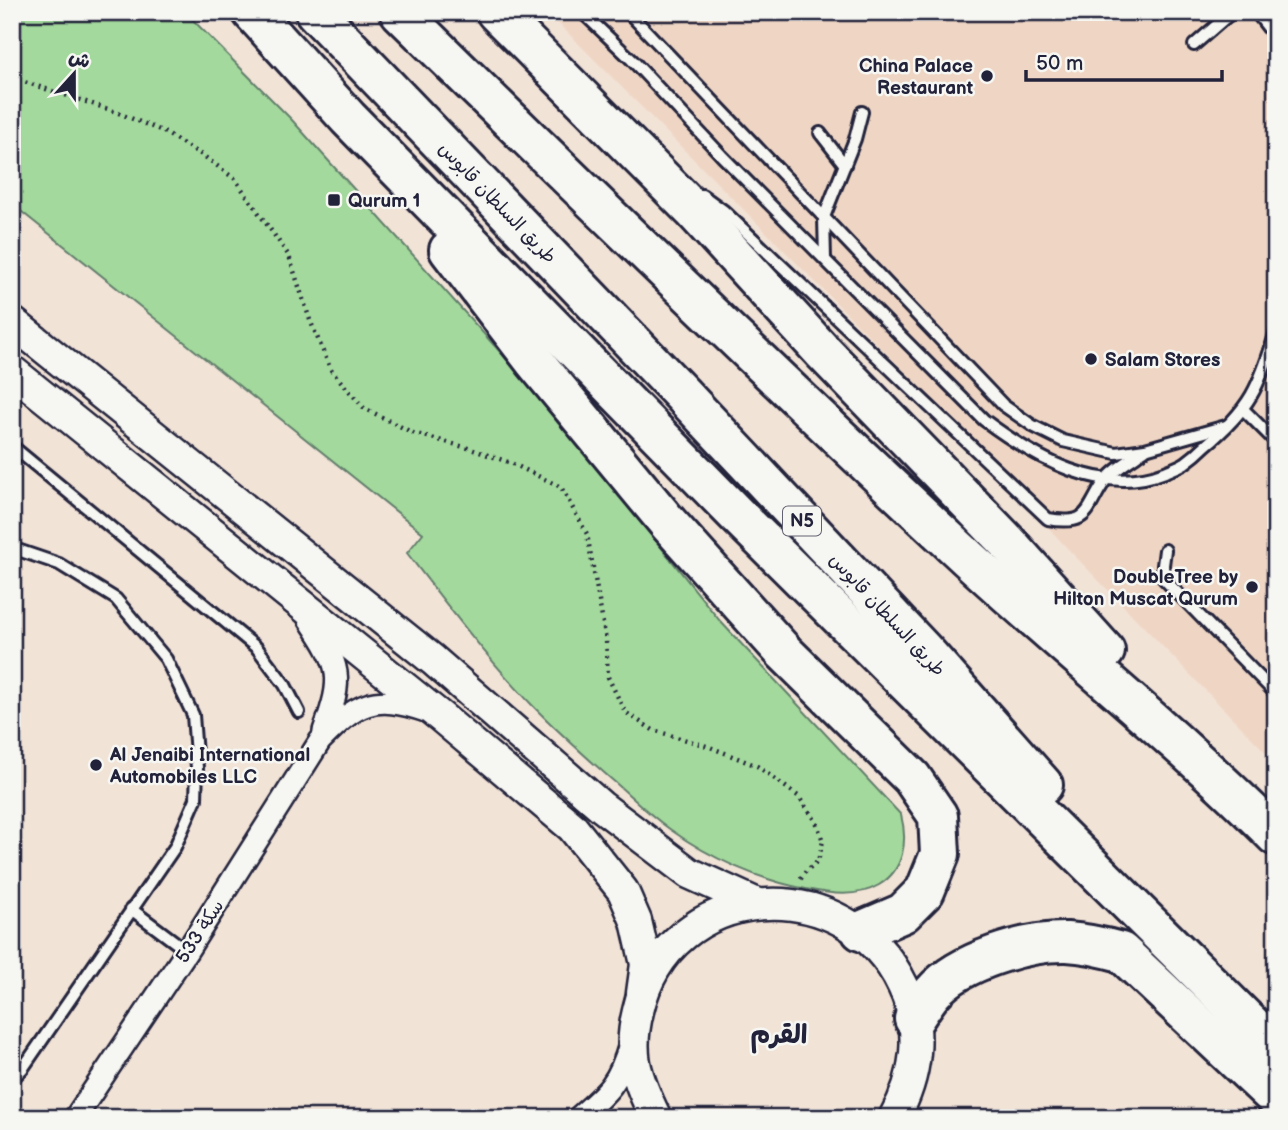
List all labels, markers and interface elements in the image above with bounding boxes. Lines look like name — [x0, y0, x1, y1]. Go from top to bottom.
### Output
north arrow — [38, 38, 108, 108]
scale bar — [1026, 38, 1222, 82]
text: ش — [66, 45, 94, 74]
text: 50 m — [1036, 51, 1083, 76]
place label: China Palace Restaurant — [859, 55, 974, 100]
marker: China Palace Restaurant — [979, 68, 995, 84]
street label: طريق السلطان قابوس — [433, 137, 561, 269]
place label: Qurum 1 — [348, 190, 421, 213]
marker: Qurum 1 — [326, 192, 342, 208]
place label: Salam Stores — [1105, 349, 1220, 372]
marker: Salam Stores — [1083, 351, 1099, 367]
road number: N5 — [783, 506, 821, 536]
street label: طريق السلطان قابوس — [824, 549, 950, 681]
place label: DoubleTree by Hilton Muscat Qurum — [1053, 566, 1238, 611]
marker: DoubleTree by Hilton Muscat Qurum — [1244, 579, 1260, 595]
place label: Al Jenaibi International Automobiles LLC — [109, 744, 310, 789]
marker: Al Jenaibi International Automobiles LLC — [88, 757, 104, 773]
street label: سكة 533 — [171, 896, 229, 968]
district label: القرم — [751, 1020, 807, 1054]

